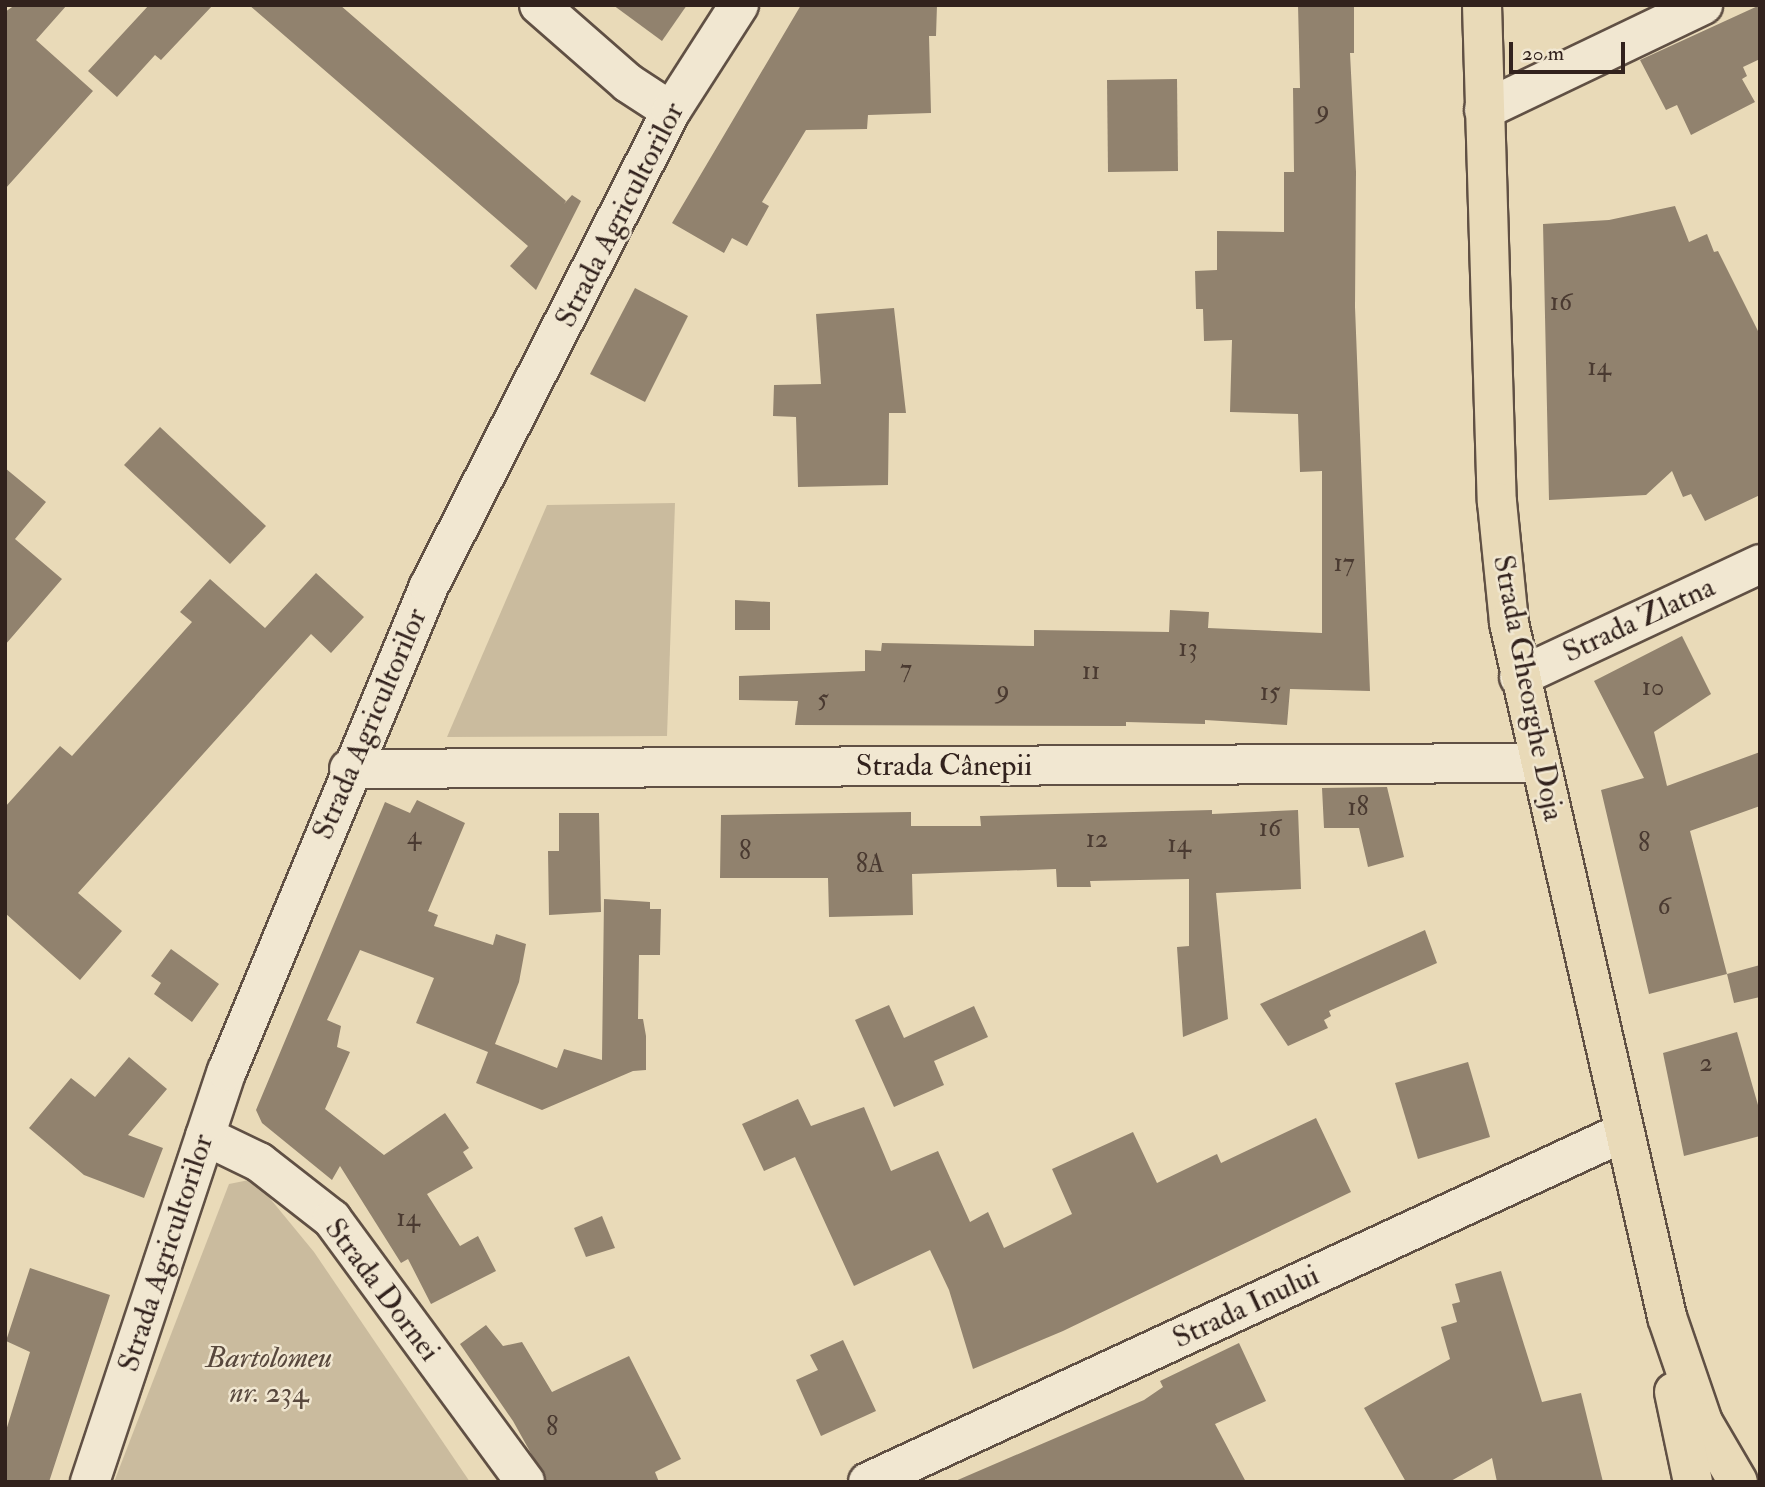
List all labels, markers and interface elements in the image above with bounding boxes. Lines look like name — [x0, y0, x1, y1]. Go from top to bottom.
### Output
scale bar — [1513, 28, 1628, 72]
text: 20 m — [1522, 40, 1564, 67]
house number: 9 — [1316, 95, 1330, 127]
street label: Strada Agricultorilor — [548, 96, 692, 334]
house number: 16 — [1550, 287, 1572, 319]
house number: 14 — [1587, 352, 1611, 384]
house number: 17 — [1333, 548, 1355, 580]
street label: Strada Gheorghe Doja — [1485, 552, 1571, 824]
street label: Strada Zlatna — [1557, 569, 1721, 671]
street label: Strada Agricultorilor — [305, 603, 435, 845]
house number: 13 — [1178, 633, 1198, 665]
house number: 7 — [900, 654, 912, 686]
house number: 11 — [1082, 656, 1100, 688]
house number: 10 — [1642, 672, 1664, 704]
house number: 9 — [996, 675, 1010, 707]
house number: 15 — [1260, 677, 1280, 709]
house number: 5 — [817, 684, 829, 716]
street label: Strada Cânepii — [856, 748, 1032, 784]
house number: 18 — [1347, 792, 1369, 824]
house number: 16 — [1259, 813, 1281, 845]
house number: 4 — [407, 821, 421, 853]
house number: 12 — [1086, 824, 1108, 856]
house number: 8 — [1638, 828, 1650, 860]
house number: 14 — [1167, 829, 1191, 861]
house number: 8 — [739, 836, 751, 868]
house number: 8A — [856, 849, 884, 881]
house number: 6 — [1657, 891, 1671, 923]
house number: 2 — [1699, 1048, 1713, 1080]
street label: Strada Agricultorilor — [111, 1130, 221, 1376]
house number: 14 — [396, 1203, 420, 1235]
street label: Strada Dornei — [317, 1212, 447, 1368]
street label: Strada Inului — [1167, 1257, 1325, 1357]
park label: Bartolomeu nr. 234 — [206, 1340, 332, 1410]
house number: 8 — [546, 1412, 558, 1444]

